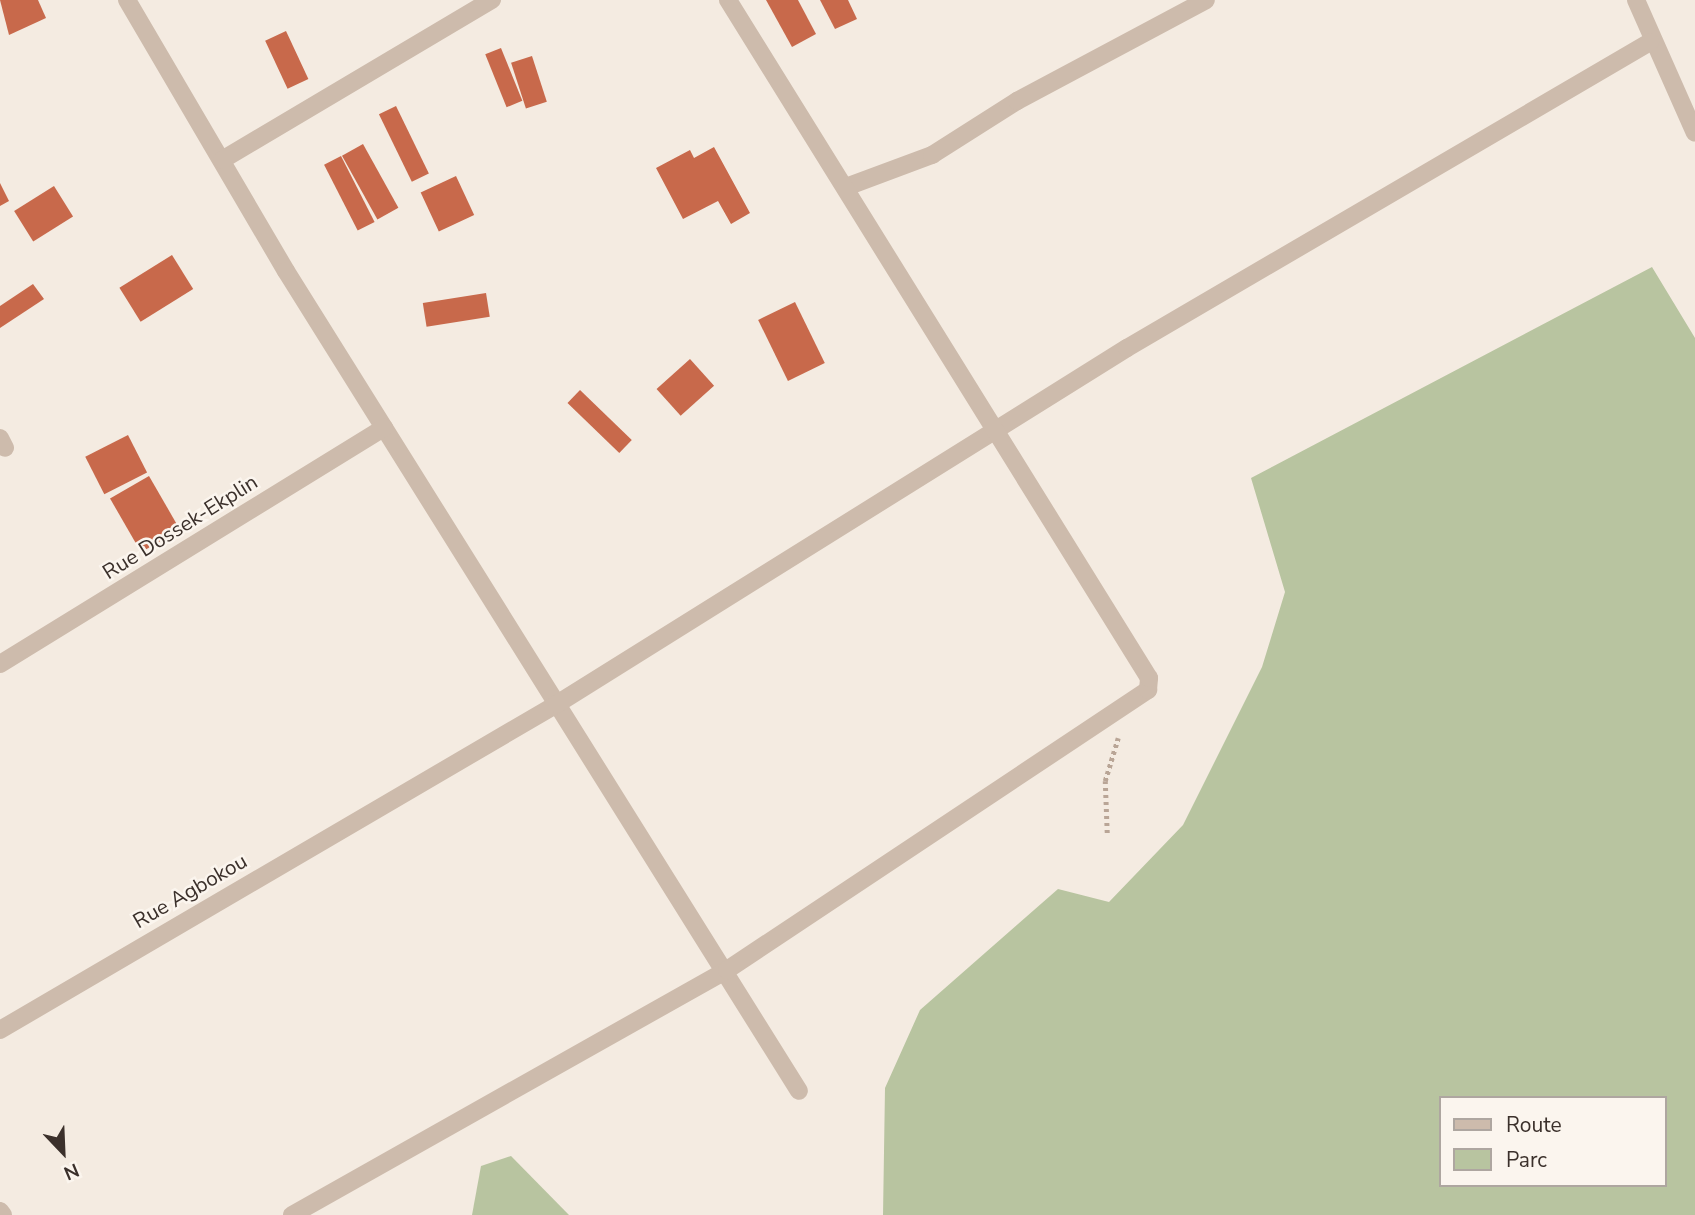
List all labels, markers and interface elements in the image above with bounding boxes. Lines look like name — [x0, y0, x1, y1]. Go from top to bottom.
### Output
street label: Rue Dossek-Ekplin — [98, 469, 262, 585]
street label: Rue Agbokou — [128, 848, 252, 934]
legend — [1440, 1096, 1667, 1187]
text: Route — [1506, 1111, 1562, 1139]
north arrow — [28, 1117, 98, 1187]
text: Parc — [1506, 1146, 1547, 1174]
text: N — [60, 1157, 83, 1186]

